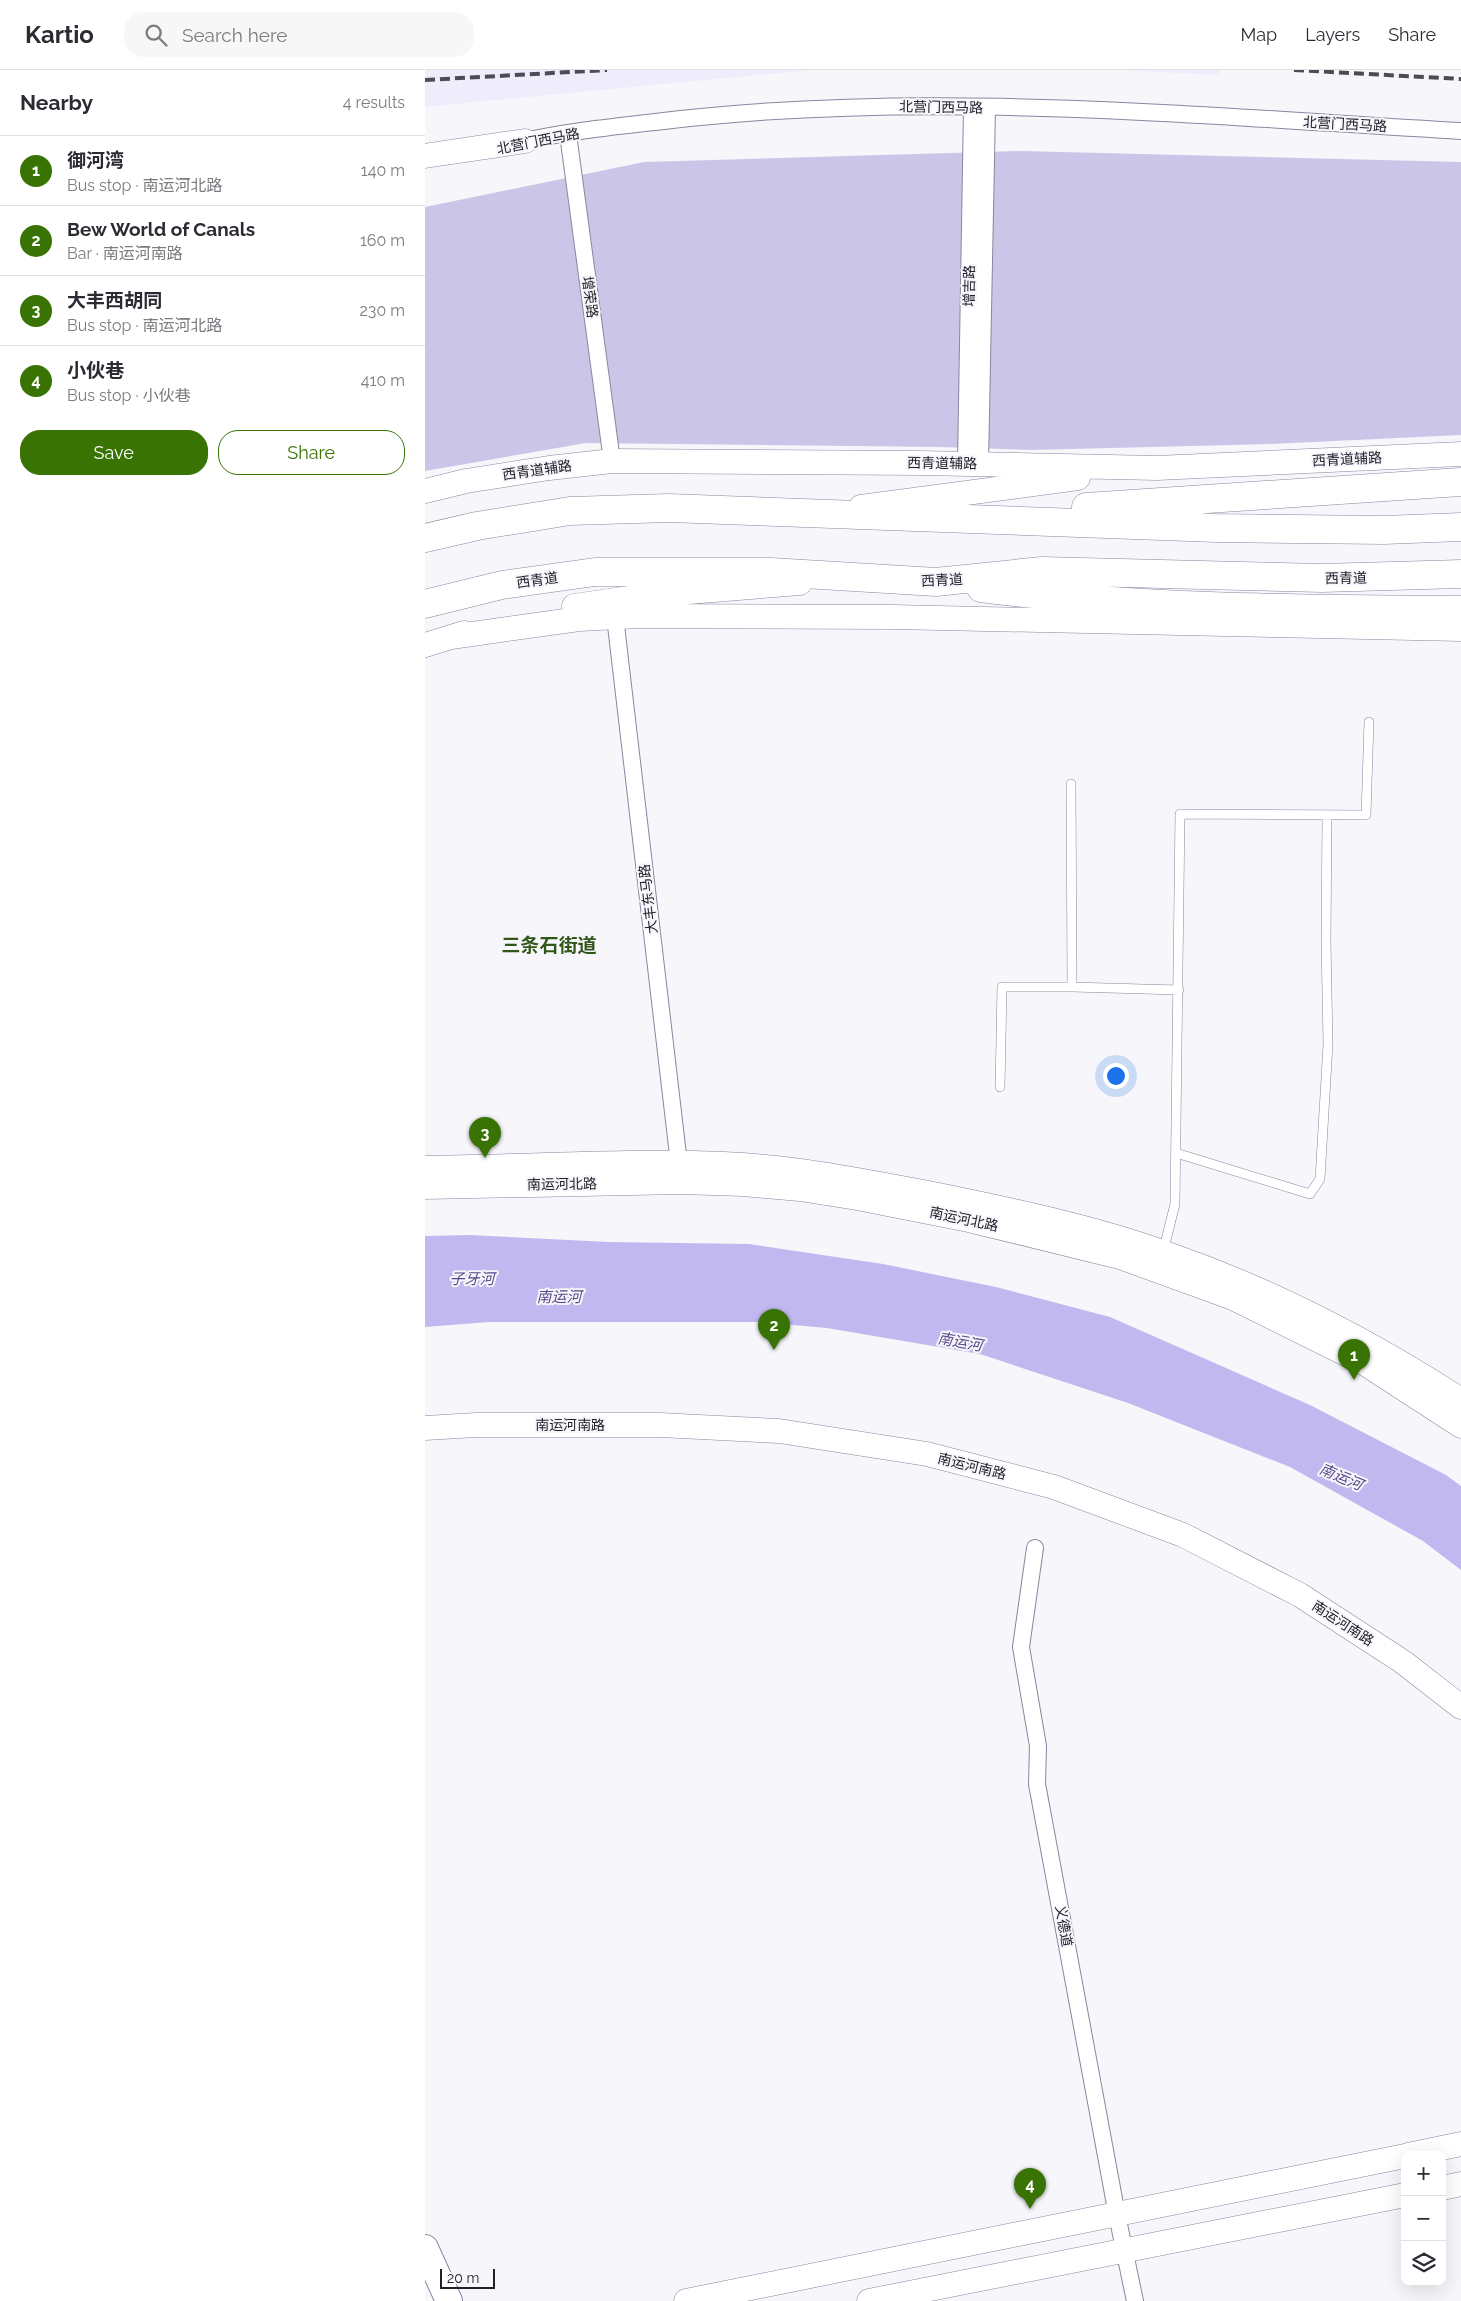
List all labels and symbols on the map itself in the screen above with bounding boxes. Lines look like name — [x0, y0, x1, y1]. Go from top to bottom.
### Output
street label: 北营门西马路 — [899, 98, 983, 116]
street label: 北营门西马路 — [1303, 114, 1387, 134]
street label: 北营门西马路 — [495, 125, 581, 157]
street label: 增吉路 — [961, 265, 977, 307]
street label: 增荣路 — [579, 275, 601, 319]
street label: 西青道辅路 — [1312, 449, 1382, 469]
street label: 西青道辅路 — [907, 454, 977, 472]
street label: 西青道辅路 — [501, 457, 573, 483]
street label: 西青道 — [515, 569, 559, 591]
street label: 西青道 — [1325, 570, 1367, 586]
street label: 西青道 — [921, 571, 963, 589]
street label: 大丰东马路 — [636, 863, 660, 935]
district label: 三条石街道 — [501, 934, 597, 956]
your location — [1103, 1063, 1129, 1089]
pin: 3 — [469, 1117, 501, 1158]
street label: 南运河北路 — [527, 1175, 597, 1193]
street label: 南运河北路 — [928, 1204, 1000, 1234]
water label: 子牙河 — [449, 1270, 497, 1288]
water label: 南运河 — [536, 1288, 584, 1306]
pin: 2 — [758, 1309, 790, 1350]
water label: 南运河 — [936, 1329, 987, 1355]
pin: 1 — [1338, 1339, 1370, 1380]
street label: 南运河南路 — [535, 1417, 605, 1433]
street label: 南运河南路 — [936, 1450, 1008, 1482]
water label: 南运河 — [1317, 1460, 1368, 1495]
street label: 南运河南路 — [1309, 1597, 1377, 1649]
street label: 义德道 — [1052, 1904, 1076, 1948]
pin: 4 — [1014, 2168, 1046, 2209]
scale bar — [440, 2266, 495, 2289]

